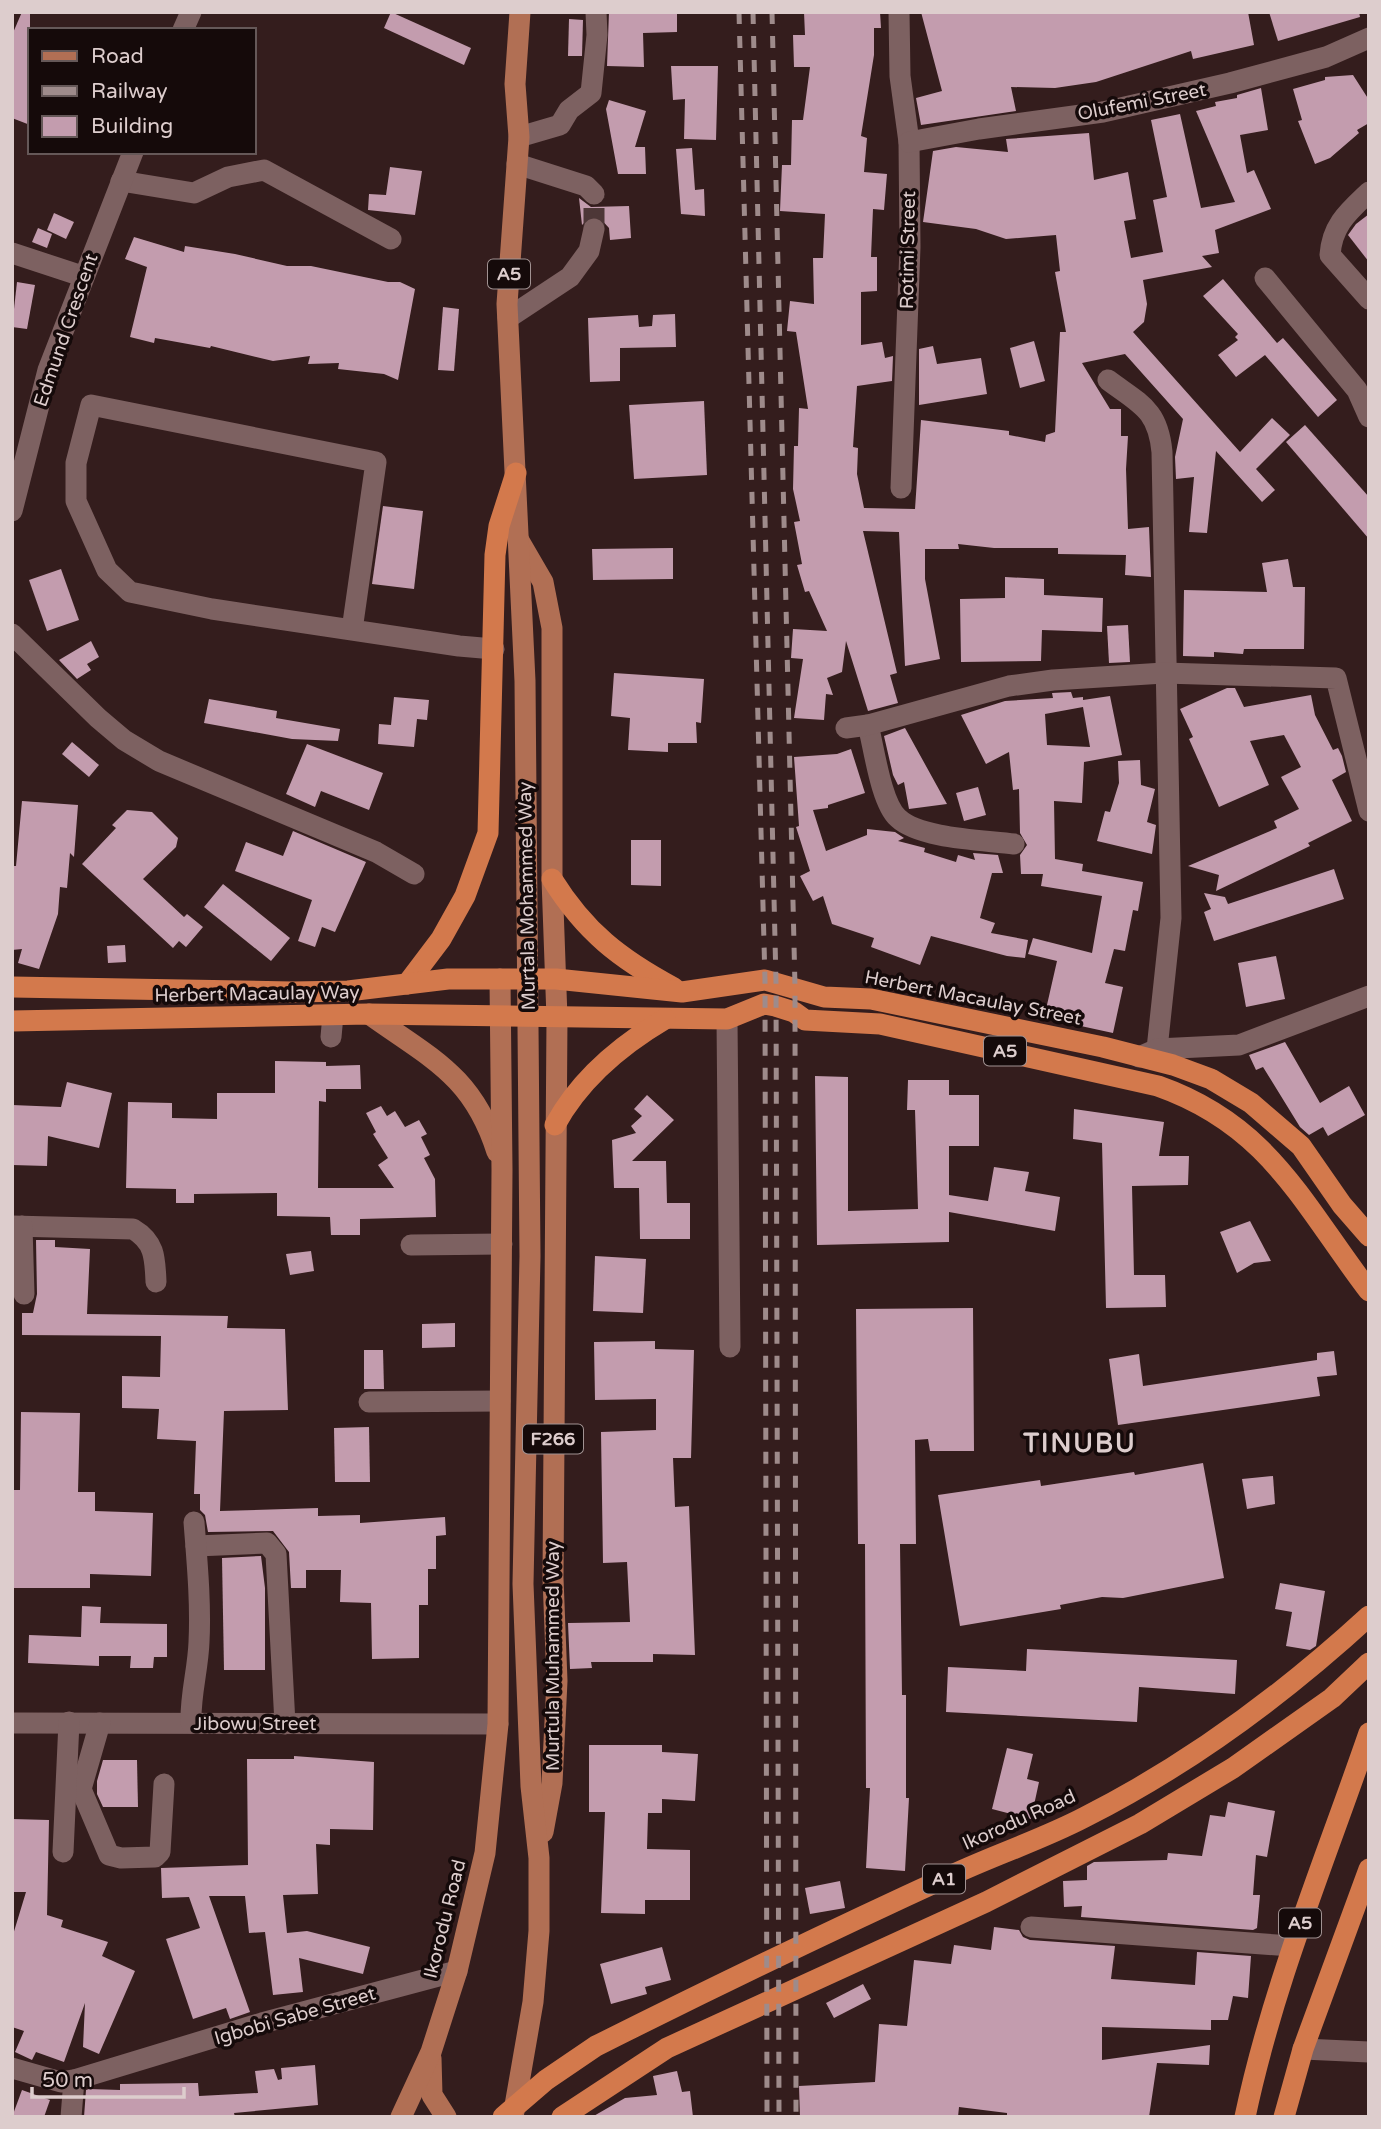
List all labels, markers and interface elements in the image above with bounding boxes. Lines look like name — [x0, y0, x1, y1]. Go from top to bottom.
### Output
legend — [28, 28, 256, 154]
text: Road — [91, 44, 144, 69]
text: Railway — [91, 79, 168, 104]
street label: Olufemi Street — [1076, 79, 1208, 125]
text: Building — [91, 114, 173, 139]
street label: Rotimi Street — [896, 191, 920, 309]
street label: Edmund Crescent — [29, 250, 103, 410]
road number: A5 — [488, 260, 530, 288]
street label: Murtala Mohammed Way — [514, 781, 540, 1011]
street label: Herbert Macaulay Street — [863, 966, 1083, 1030]
street label: Herbert Macaulay Way — [154, 981, 360, 1007]
road number: A5 — [984, 1036, 1026, 1066]
road number: F266 — [523, 1424, 583, 1454]
district label: TINUBU — [1022, 1428, 1137, 1459]
street label: Murtula Muhammed Way — [542, 1541, 564, 1771]
street label: Jibowu Street — [194, 1713, 316, 1735]
street label: Ikorodu Road — [959, 1785, 1079, 1855]
street label: Ikorodu Road — [420, 1857, 470, 1981]
road number: A1 — [923, 1865, 965, 1894]
road number: A5 — [1279, 1909, 1321, 1938]
street label: Igbobi Sabe Street — [212, 1982, 378, 2050]
scale bar — [32, 2056, 184, 2100]
text: 50 m — [42, 2068, 93, 2093]

